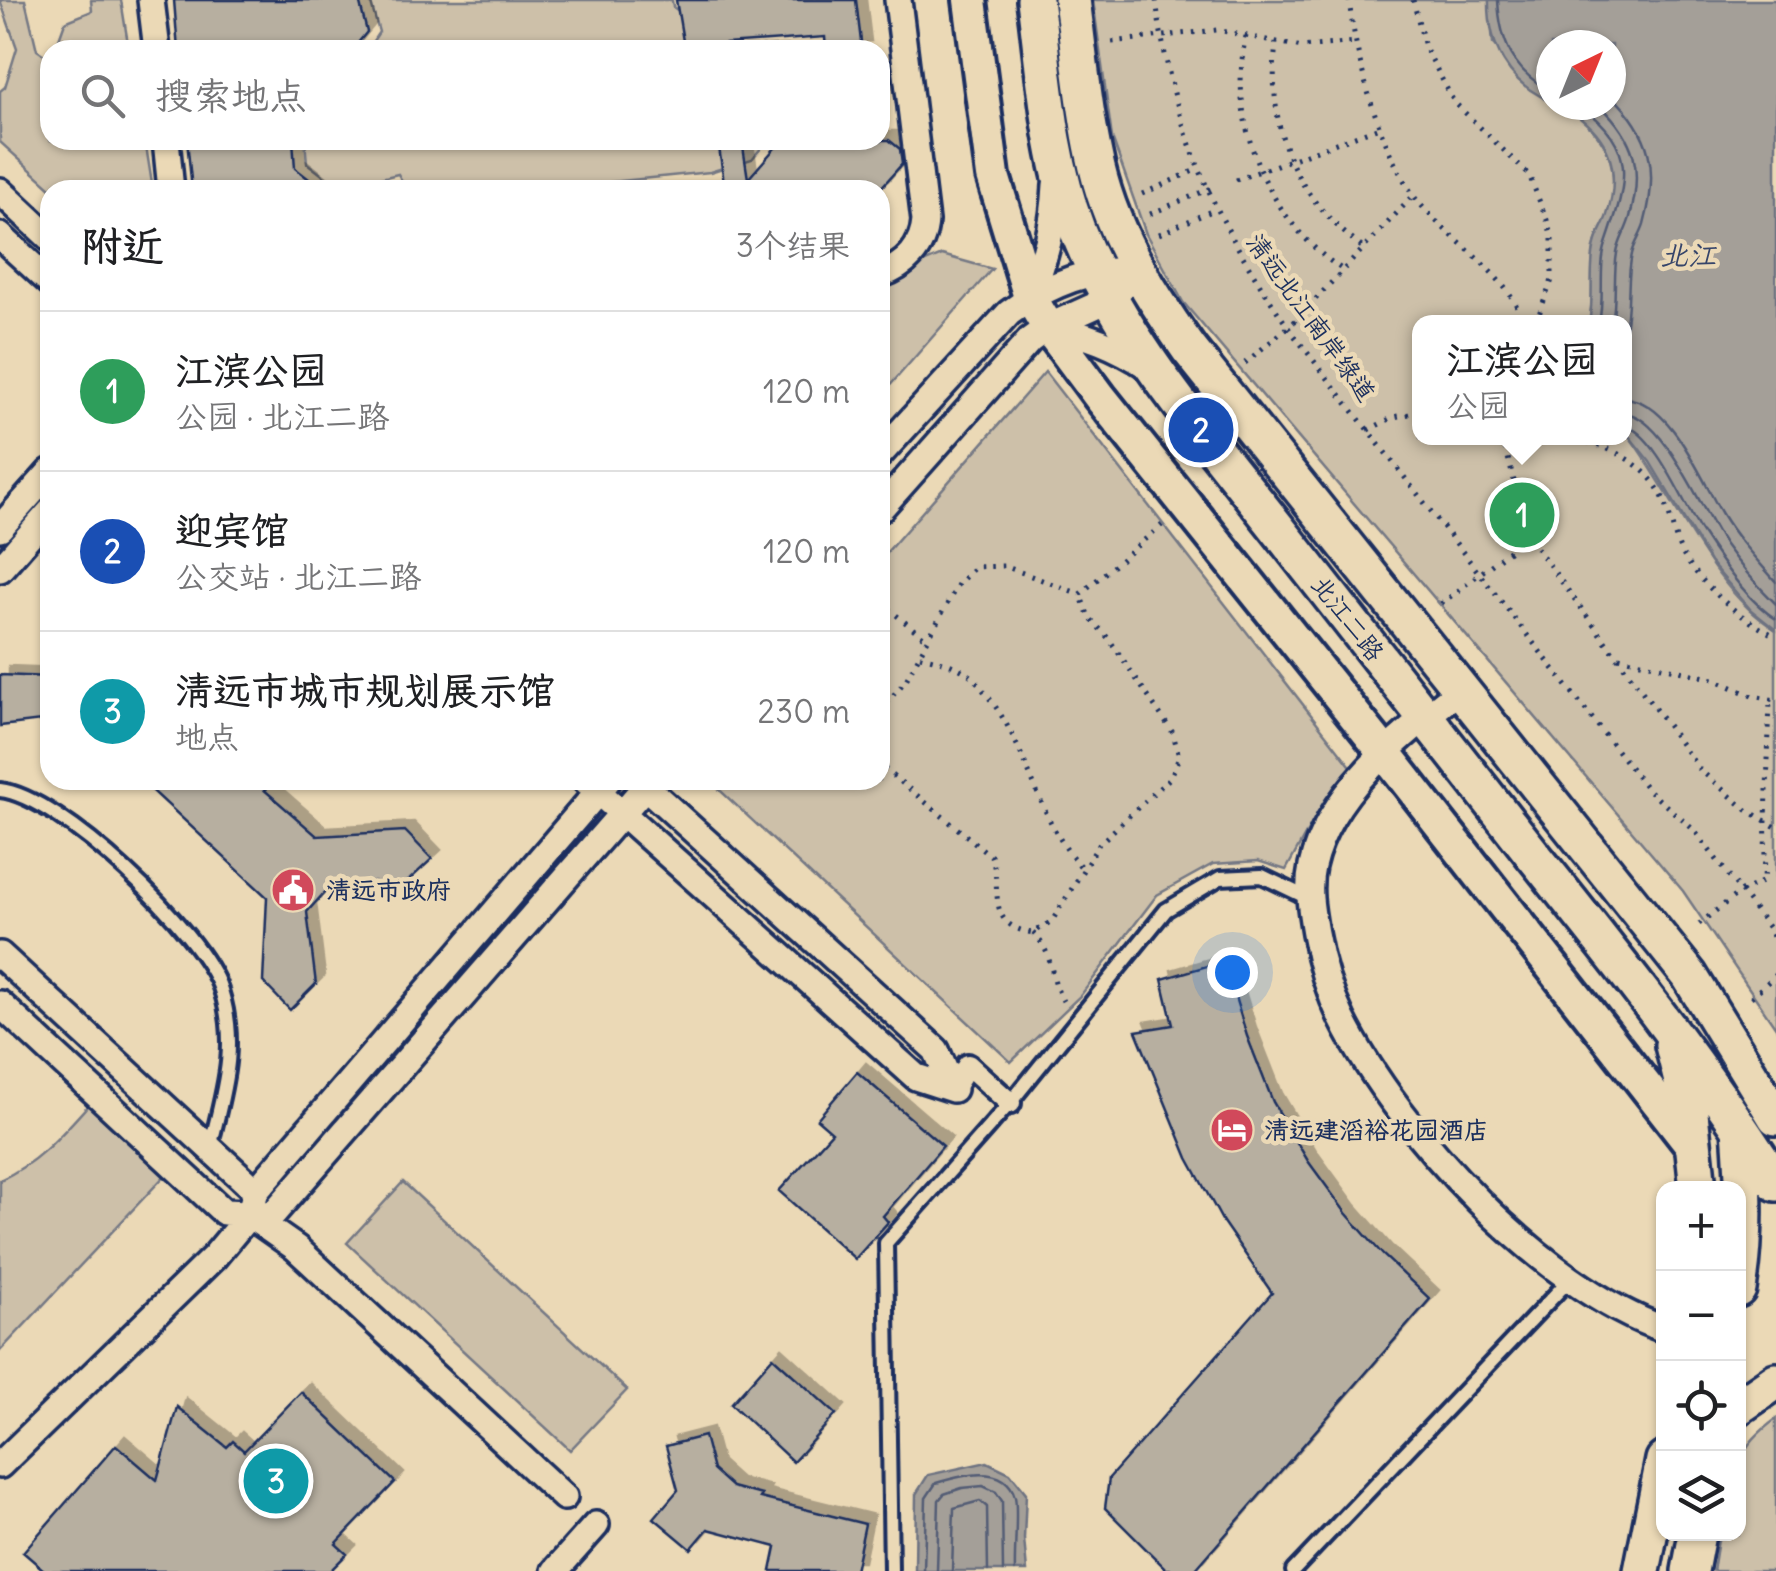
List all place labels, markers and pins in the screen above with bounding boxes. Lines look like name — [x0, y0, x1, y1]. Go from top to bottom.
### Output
pin: 2 — [1168, 392, 1234, 468]
pin: 1 — [1490, 478, 1554, 552]
public building icon: 清远市政府 — [270, 867, 316, 913]
place label: 清远市政府 — [326, 874, 451, 906]
hotel icon: 清远建滔裕花园酒店 — [1209, 1107, 1255, 1153]
place label: 清远建滔裕花园酒店 — [1264, 1114, 1489, 1146]
pin: 3 — [244, 1444, 308, 1518]

